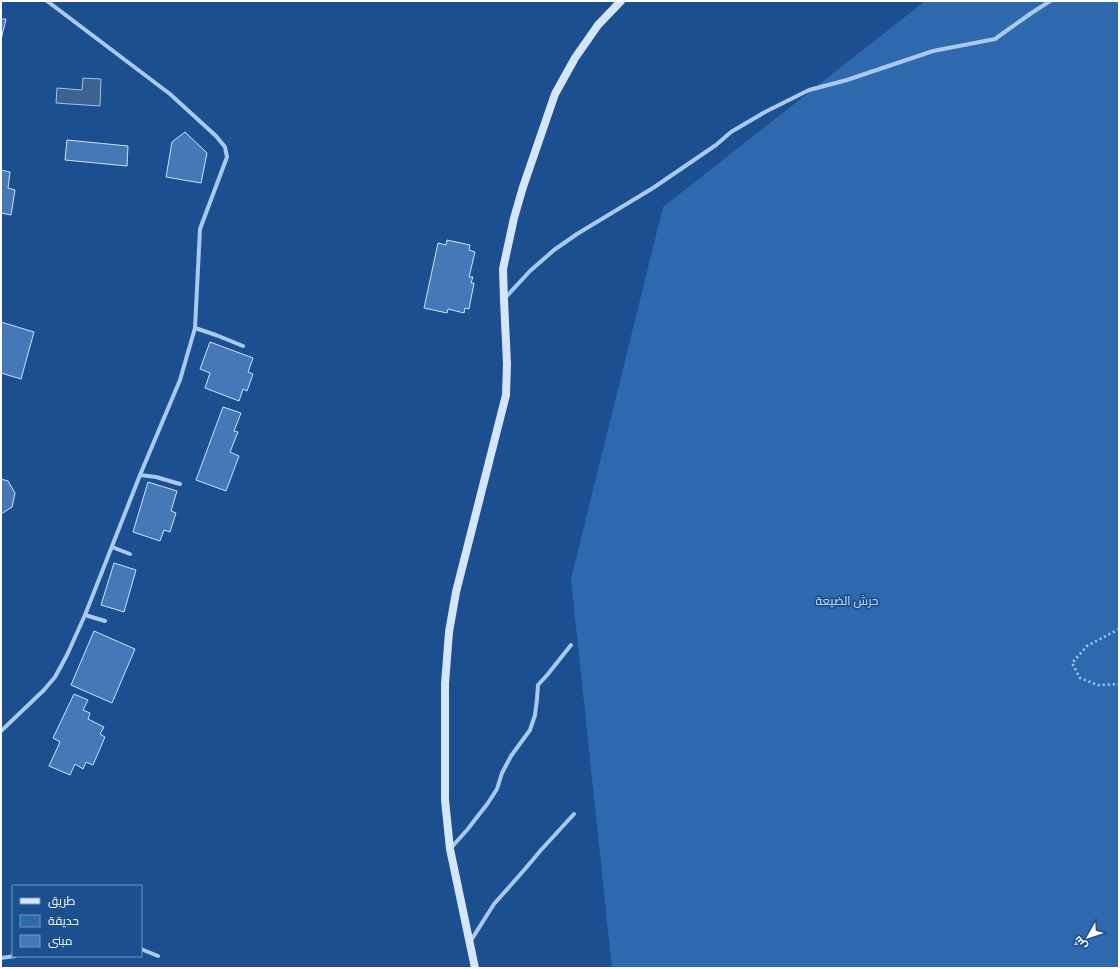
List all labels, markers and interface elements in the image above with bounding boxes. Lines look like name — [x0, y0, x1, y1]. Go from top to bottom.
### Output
park label: حرش الضيعة — [816, 593, 878, 608]
legend — [12, 885, 142, 957]
text: طريق — [48, 893, 76, 908]
text: حديقة — [48, 913, 79, 928]
north arrow — [1068, 917, 1108, 957]
text: مبنى — [48, 933, 73, 948]
text: ش — [1070, 933, 1090, 953]

